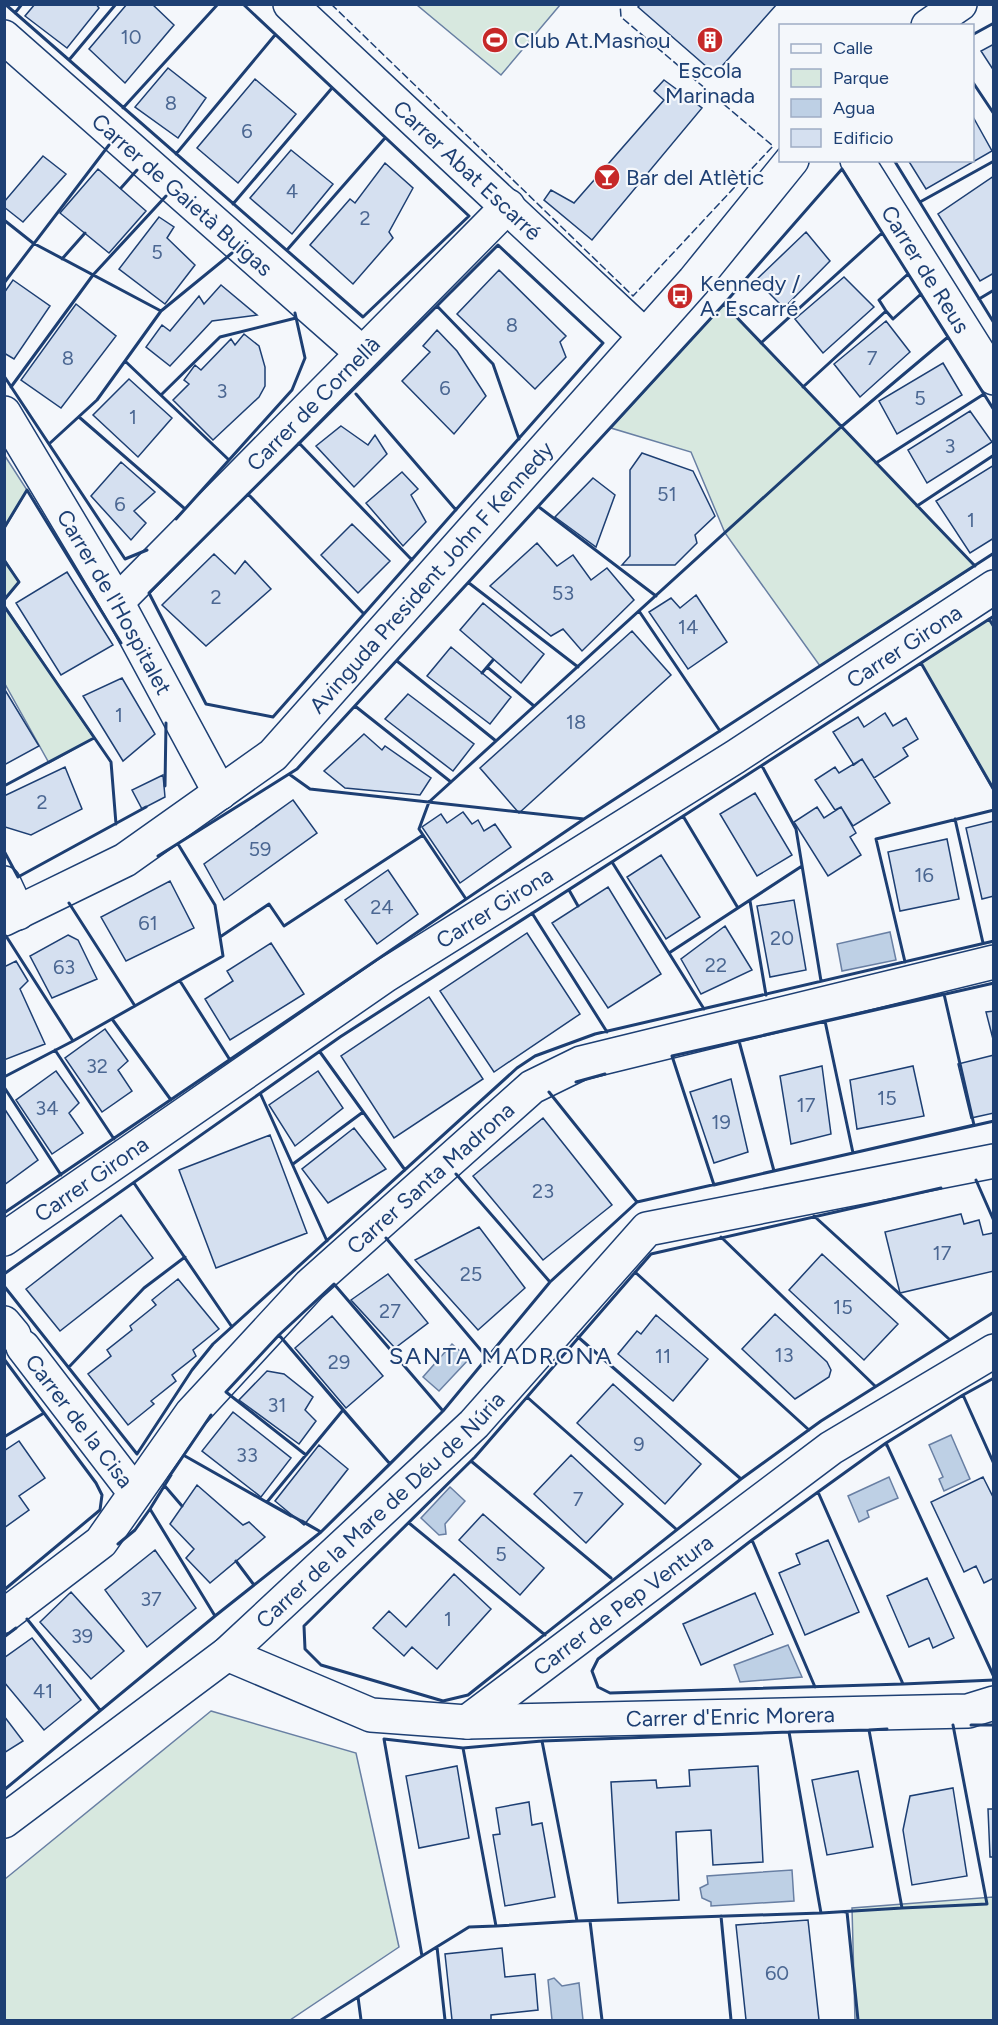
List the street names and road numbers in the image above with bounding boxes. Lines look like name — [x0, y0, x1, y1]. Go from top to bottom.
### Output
street label: Carrer Abat Escarré — [387, 95, 547, 246]
street label: Carrer de Gaietà Buïgas — [86, 108, 278, 282]
street label: Carrer de Reus — [875, 201, 975, 338]
street label: Carrer de Cornellà — [241, 331, 386, 477]
street label: Avinguda President John F Kennedy — [304, 436, 559, 719]
street label: Carrer de l'Hospitalet — [51, 505, 177, 700]
street label: Carrer Girona — [842, 599, 967, 694]
street label: Carrer Girona — [431, 861, 558, 954]
street label: Carrer Santa Madrona — [341, 1096, 520, 1260]
street label: Carrer Girona — [29, 1130, 154, 1228]
street label: Carrer de la Cisa — [19, 1349, 139, 1493]
street label: Carrer de la Mare de Déu de Núria — [251, 1386, 510, 1634]
street label: Carrer de Pep Ventura — [528, 1529, 718, 1682]
street label: Carrer d'Enric Morera — [626, 1701, 835, 1733]

